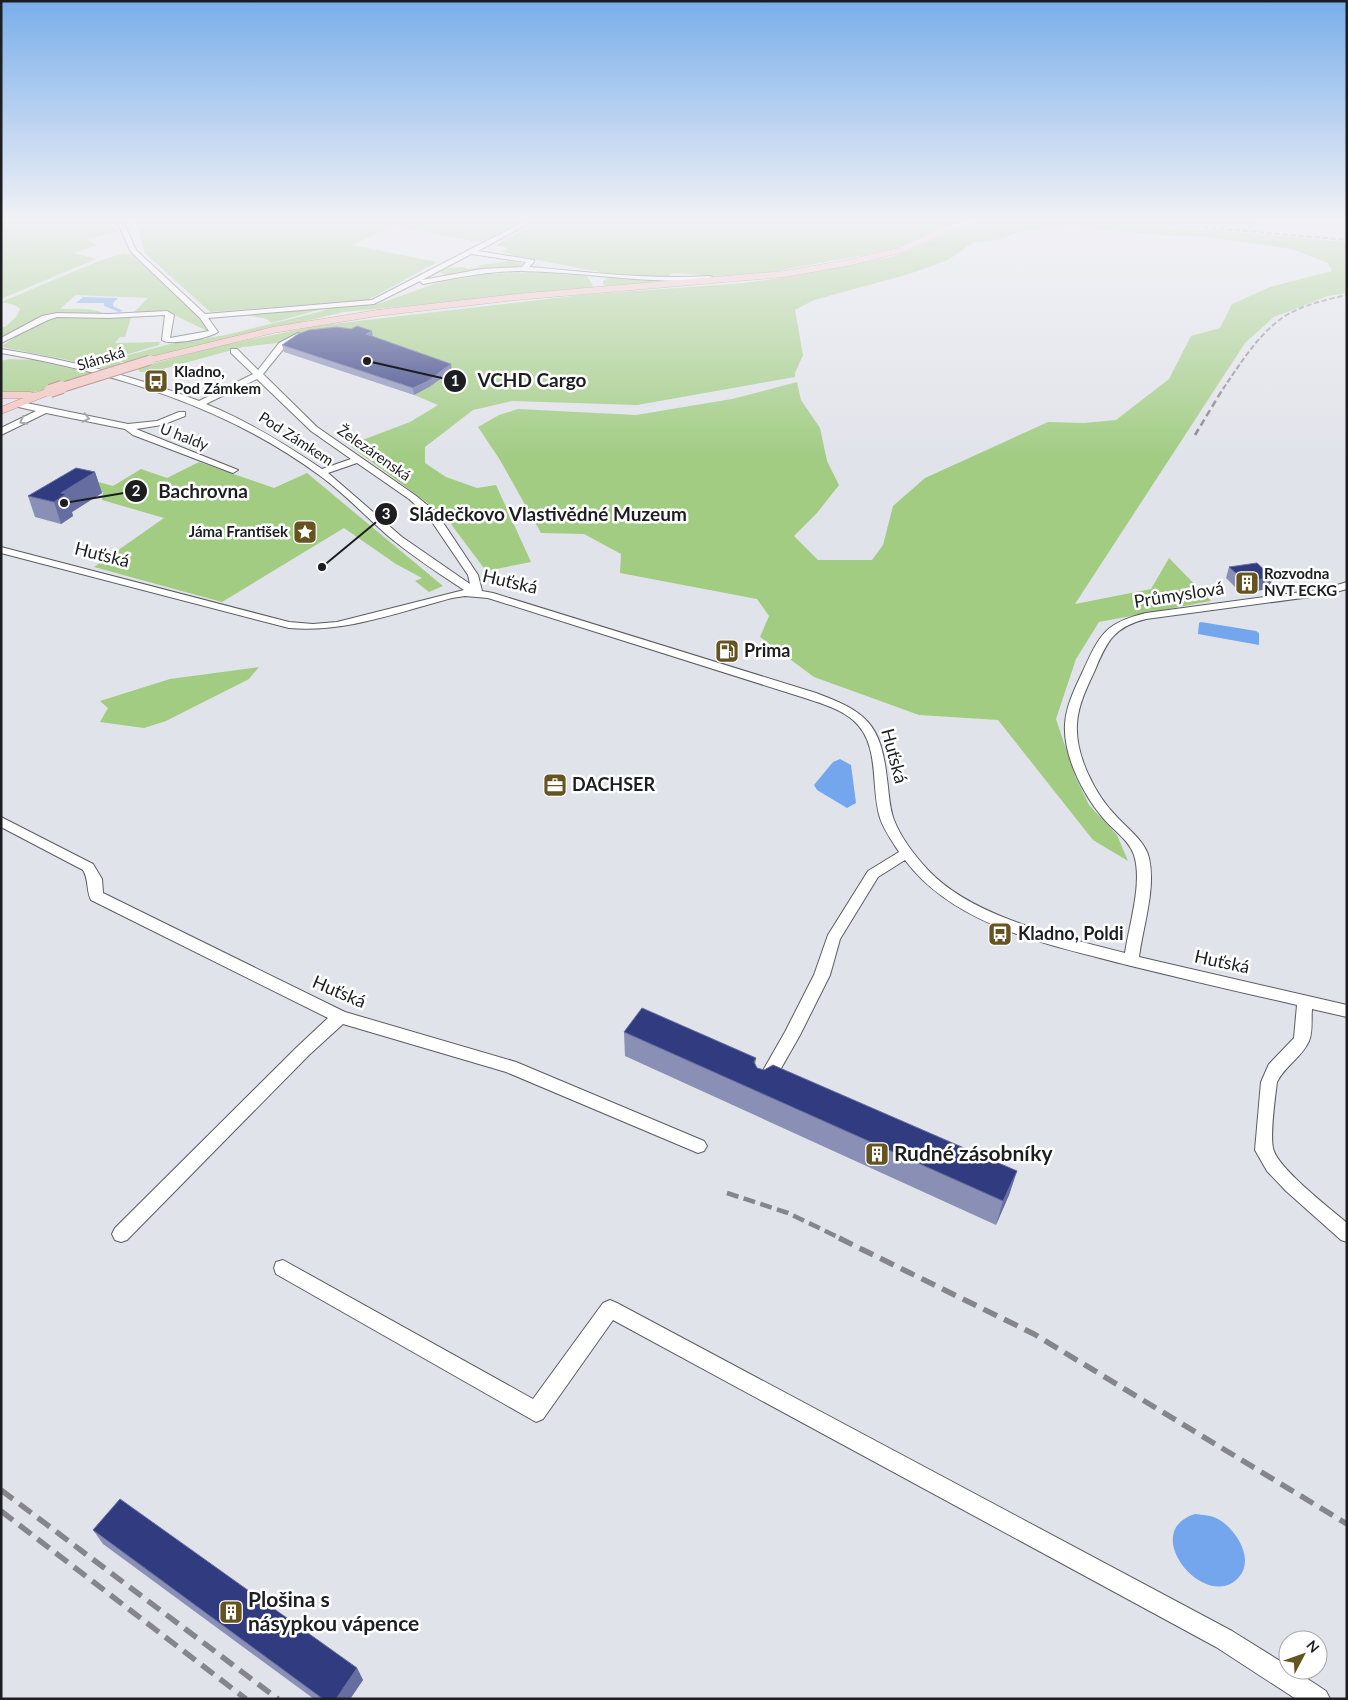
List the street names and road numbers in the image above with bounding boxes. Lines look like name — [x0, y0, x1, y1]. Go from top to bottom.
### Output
street label: Slánská — [75, 342, 127, 374]
street label: Pod Zámkem — [256, 407, 337, 469]
street label: U haldy — [158, 419, 211, 454]
street label: Železárenská — [334, 420, 415, 484]
street label: Huťská — [72, 537, 132, 571]
street label: Huťská — [480, 564, 540, 598]
street label: Průmyslová — [1132, 576, 1225, 612]
street label: Huťská — [877, 726, 913, 786]
street label: Huťská — [1193, 944, 1252, 978]
street label: Huťská — [309, 970, 369, 1012]

